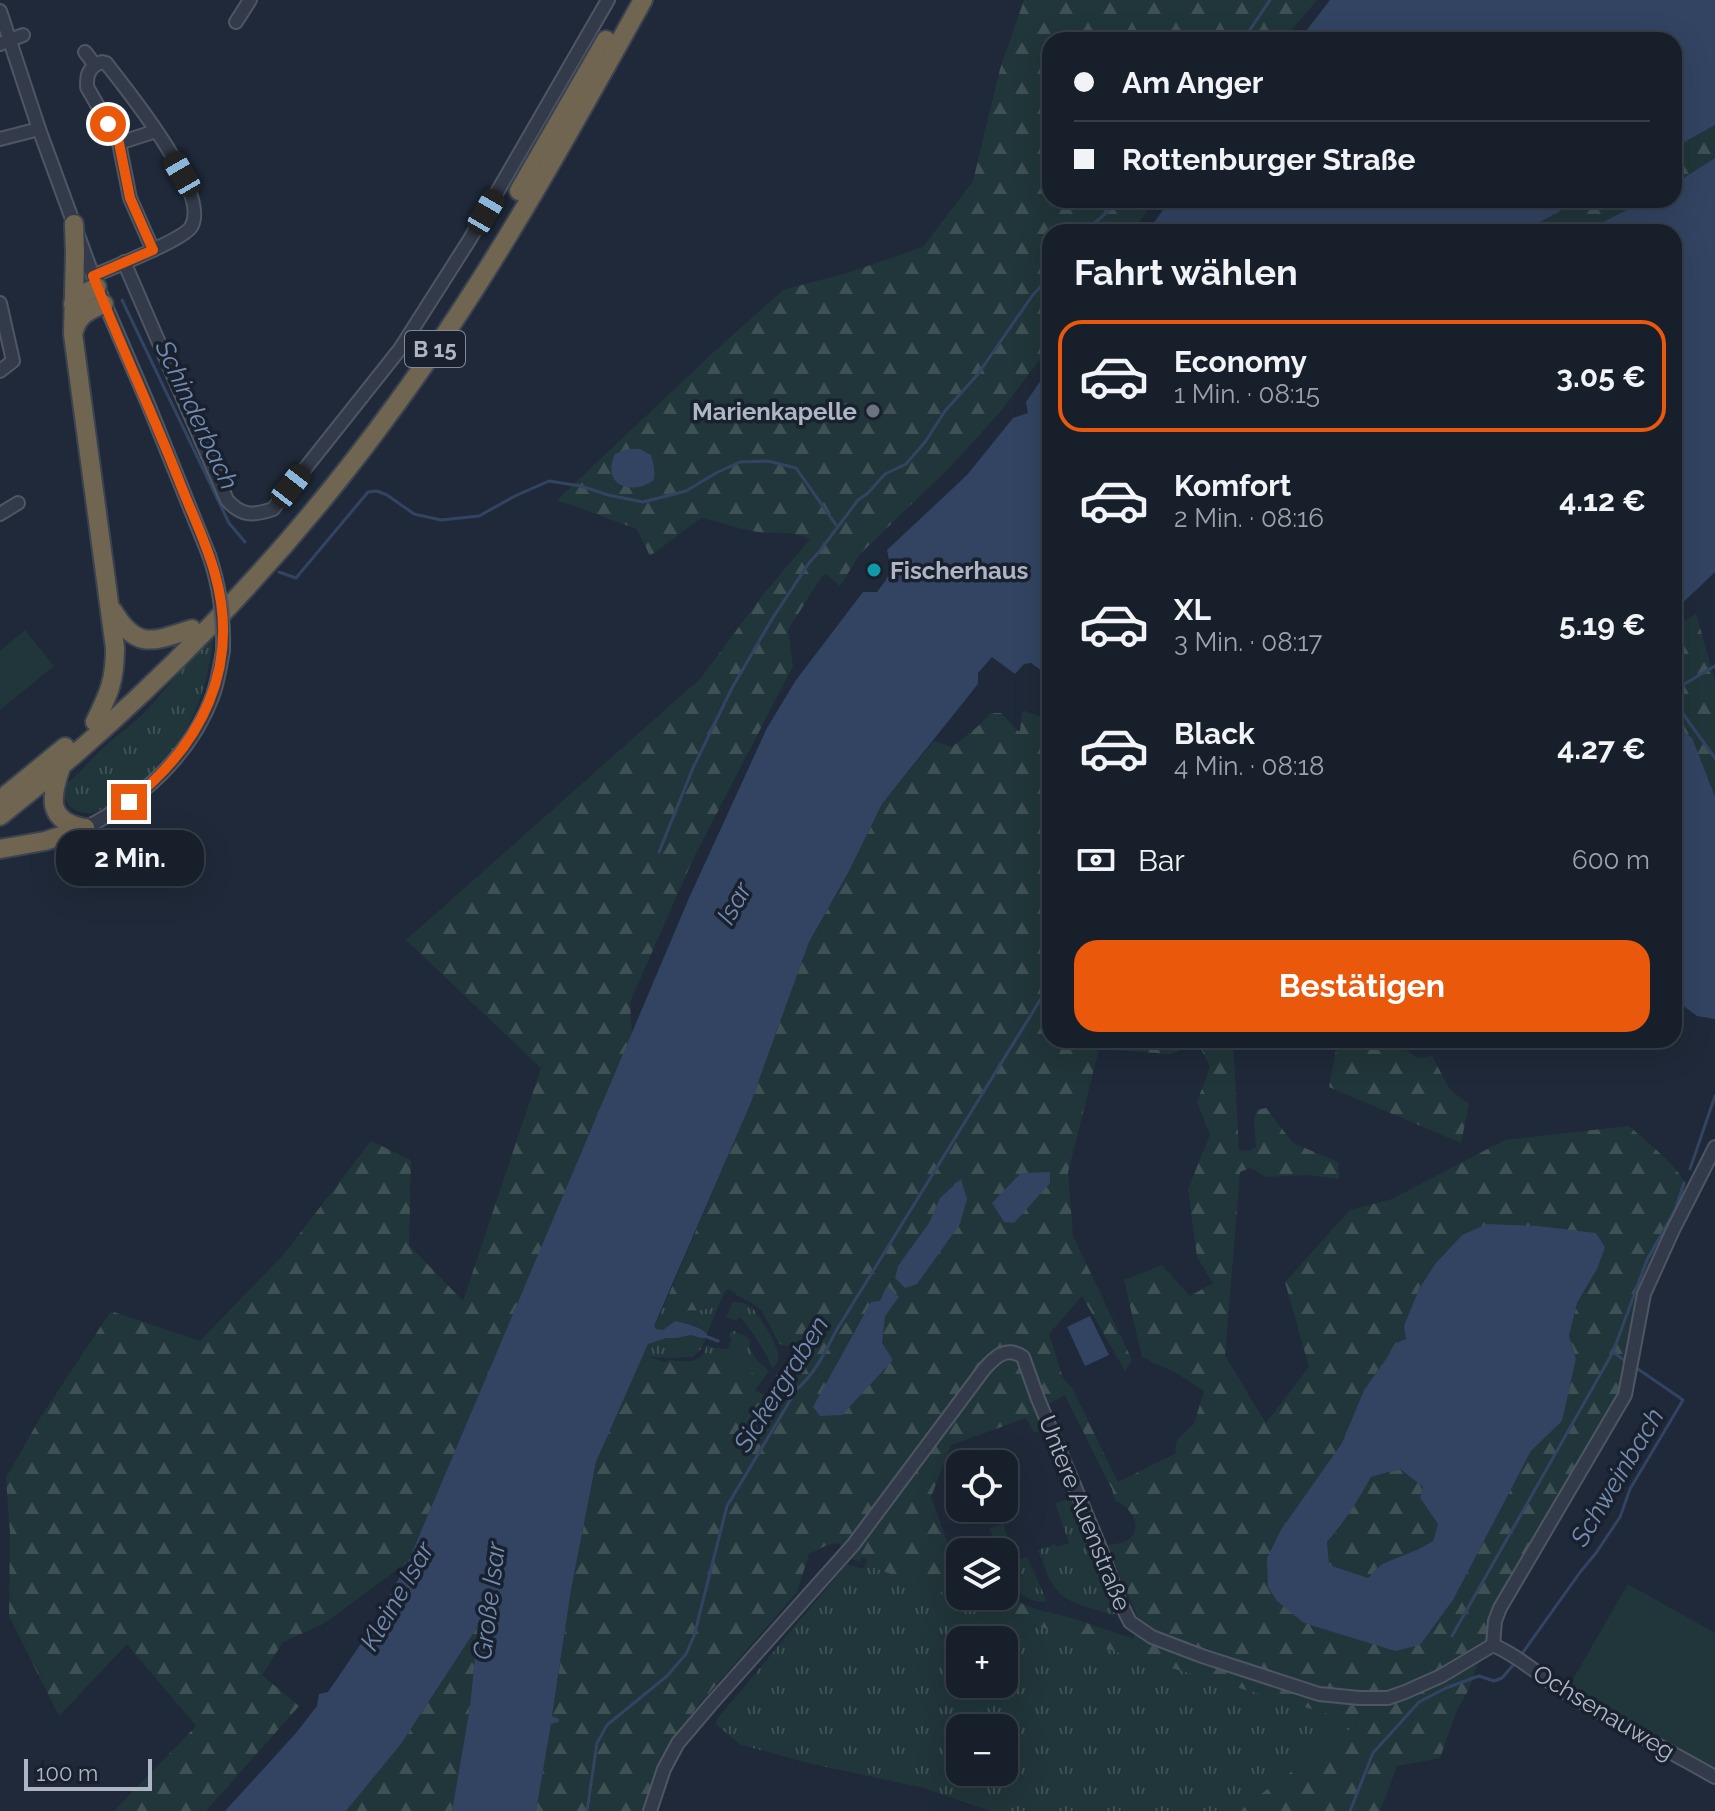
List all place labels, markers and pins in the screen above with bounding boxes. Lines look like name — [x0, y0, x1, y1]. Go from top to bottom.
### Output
place label: Marienkapelle — [692, 397, 857, 426]
marker: Marienkapelle — [864, 402, 882, 420]
place label: Fischerhaus — [890, 556, 1029, 585]
marker: Fischerhaus — [865, 561, 883, 579]

